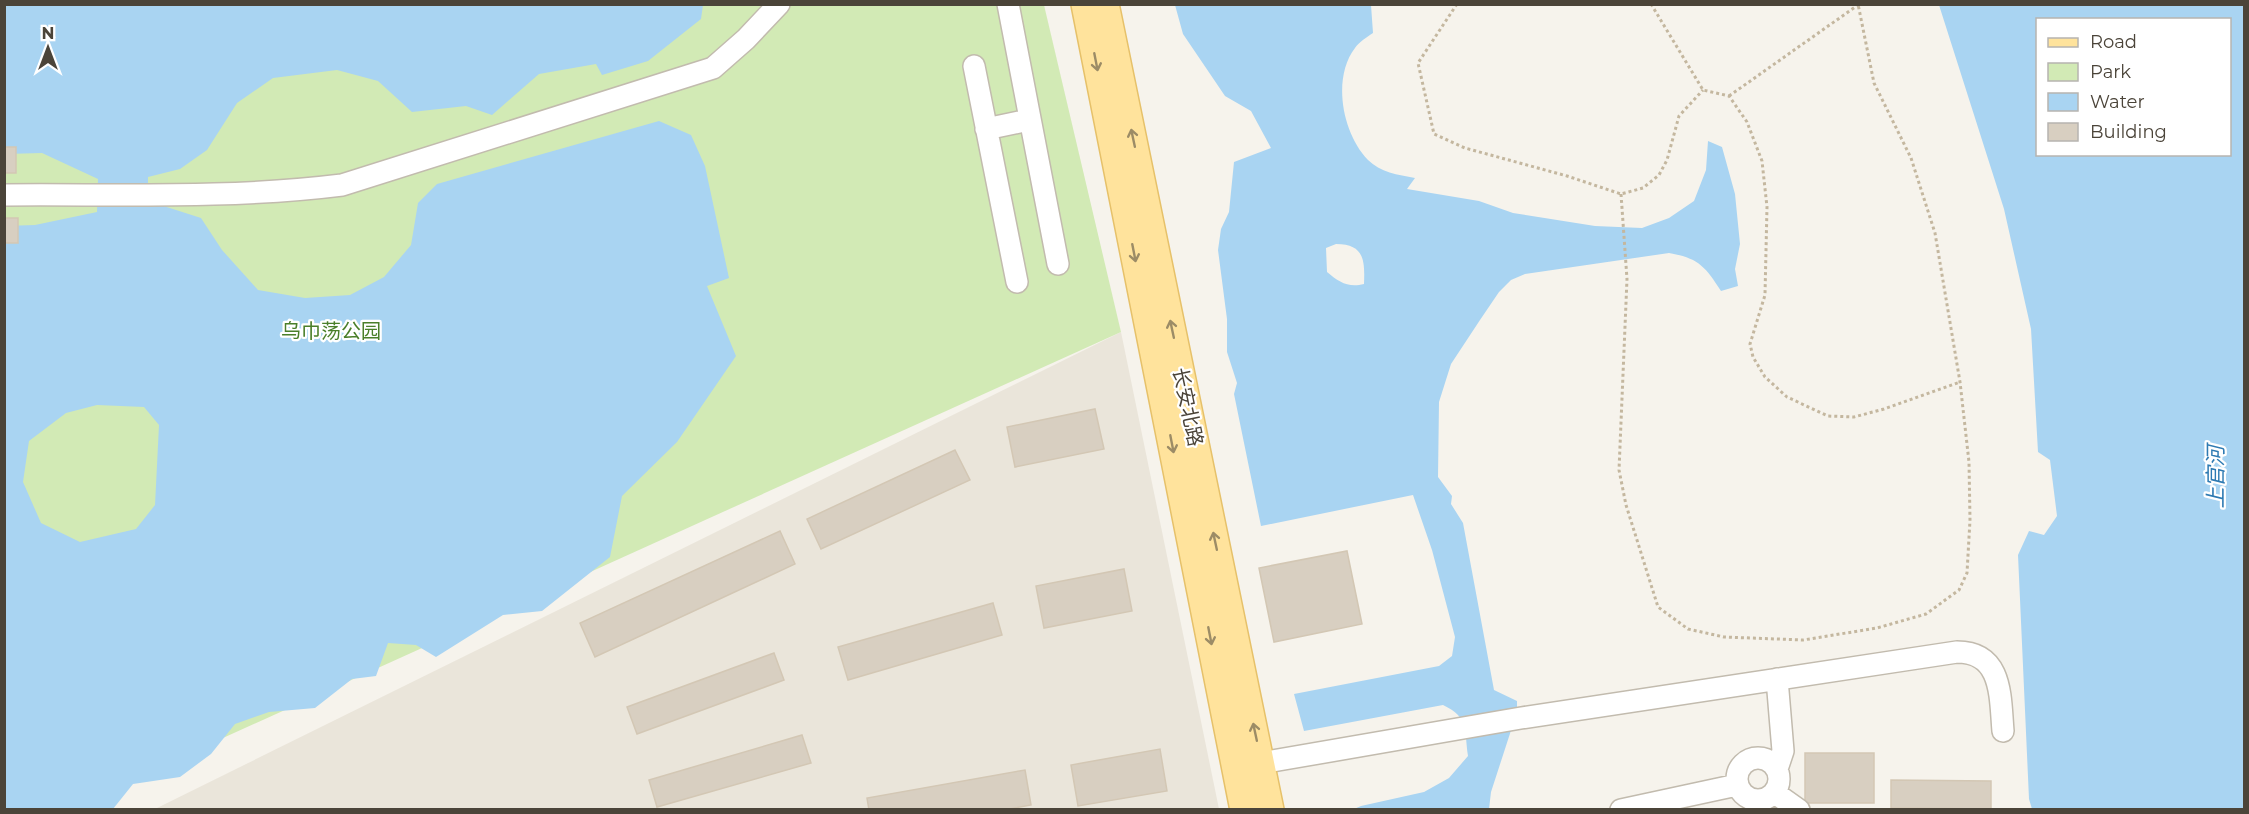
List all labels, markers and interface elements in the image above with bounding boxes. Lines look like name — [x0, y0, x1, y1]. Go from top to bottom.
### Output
north arrow — [18, 18, 78, 78]
legend — [2036, 18, 2231, 156]
text: N — [42, 24, 54, 43]
text: Road — [2090, 31, 2137, 53]
one-way arrow — [1091, 52, 1102, 71]
text: Park — [2090, 61, 2131, 83]
text: Water — [2090, 91, 2145, 113]
text: Building — [2090, 121, 2167, 143]
one-way arrow — [1127, 129, 1138, 148]
one-way arrow — [1129, 243, 1140, 262]
park label: 乌巾荡公园 — [281, 319, 381, 343]
one-way arrow — [1166, 320, 1177, 339]
street label: 长安北路 — [1168, 365, 1208, 449]
one-way arrow — [1167, 434, 1178, 454]
water label: 上官河 — [2203, 442, 2228, 509]
one-way arrow — [1209, 531, 1221, 550]
one-way arrow — [1205, 625, 1216, 645]
one-way arrow — [1249, 722, 1260, 742]

